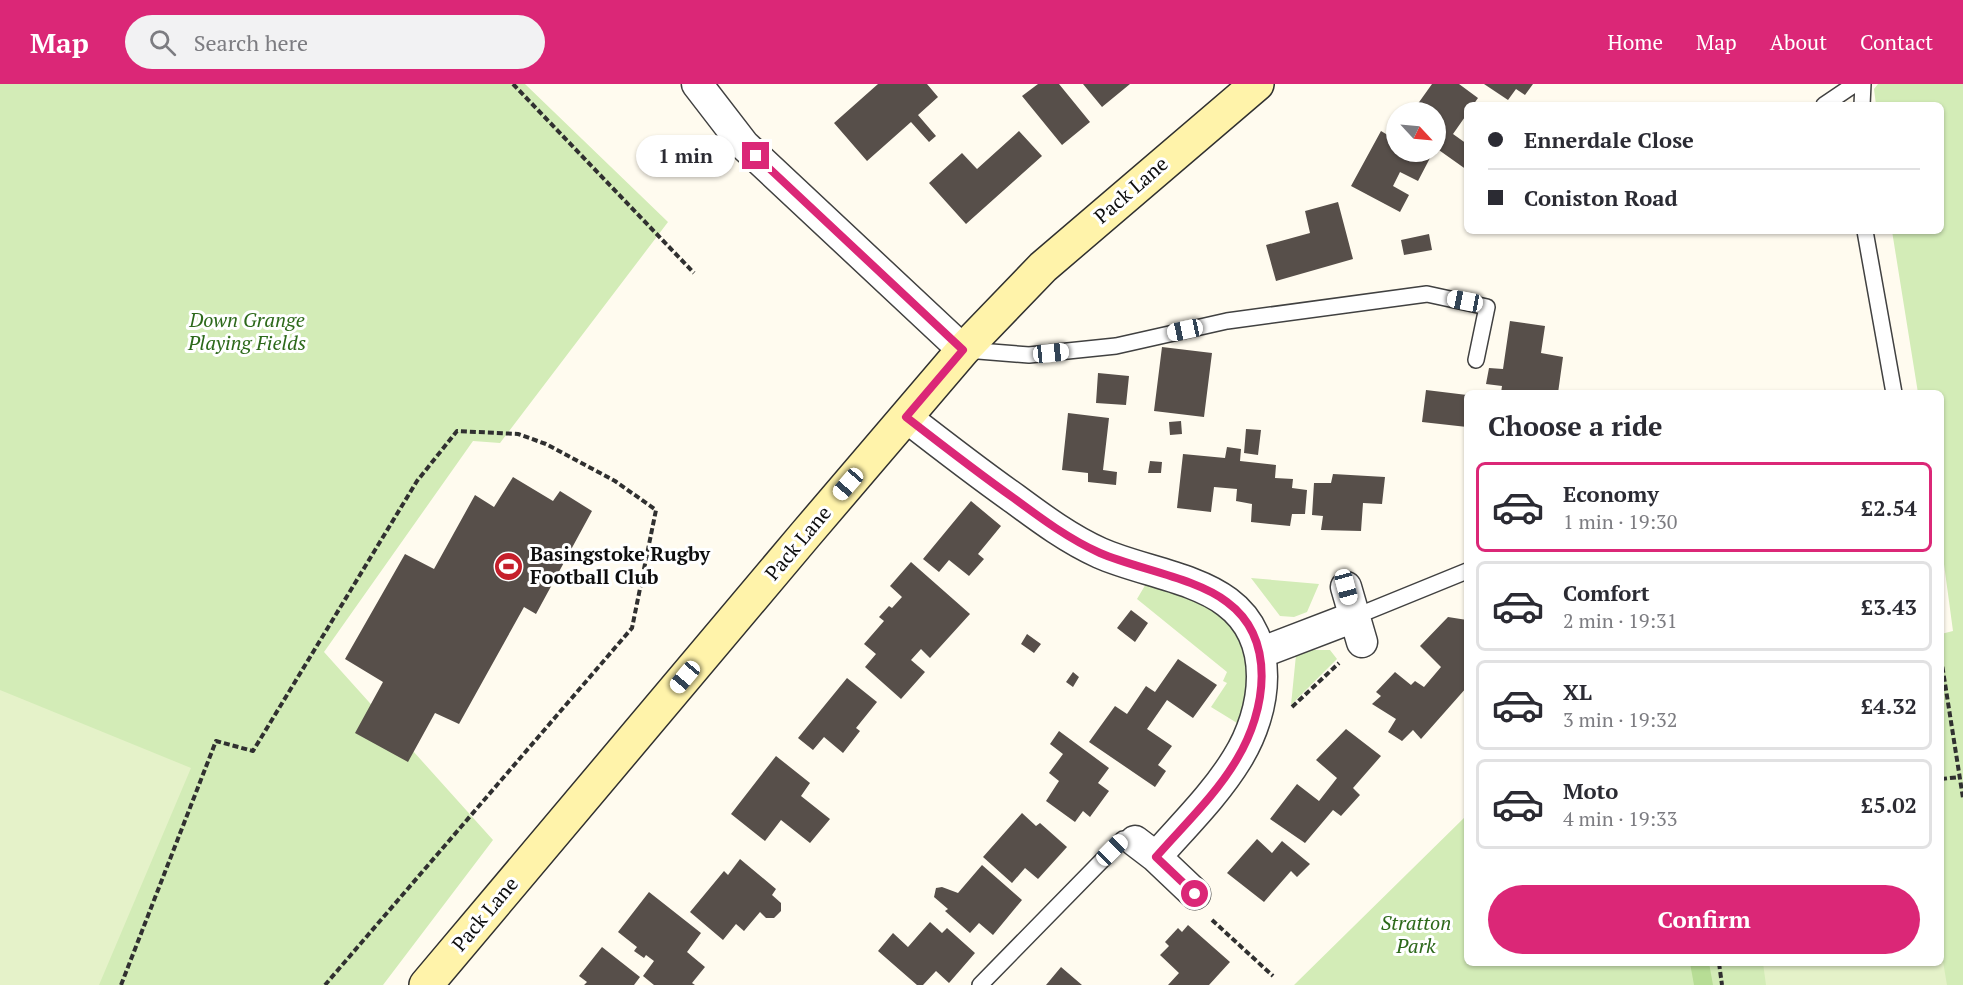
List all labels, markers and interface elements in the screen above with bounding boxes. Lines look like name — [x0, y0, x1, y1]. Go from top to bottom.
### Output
search box — [125, 15, 545, 69]
text: Map — [30, 24, 89, 61]
icon: search — [146, 26, 179, 59]
text: Search here — [194, 28, 308, 57]
text: Home — [1607, 28, 1663, 56]
text: Map — [1696, 28, 1737, 56]
text: About — [1770, 28, 1827, 56]
text: Contact — [1860, 28, 1933, 56]
north arrow — [1386, 102, 1446, 162]
map controls — [1386, 102, 1446, 162]
text: Ennerdale Close — [1524, 125, 1694, 154]
callout: 1 min — [636, 135, 735, 177]
text: 1 min — [658, 142, 713, 169]
route end — [742, 142, 769, 169]
street label: Pack Lane — [1088, 150, 1173, 229]
text: Coniston Road — [1524, 183, 1678, 212]
car — [1446, 289, 1484, 313]
park label: Down Grange Playing Fields — [187, 306, 306, 356]
car — [1166, 317, 1204, 343]
car — [1032, 342, 1070, 364]
text: Choose a ride — [1488, 408, 1663, 444]
car — [829, 465, 867, 503]
text: Economy — [1563, 479, 1659, 508]
icon: car — [1491, 480, 1545, 534]
text: £2.54 — [1861, 493, 1917, 522]
street label: Pack Lane — [759, 500, 837, 586]
text: 1 min · 19:30 — [1563, 508, 1677, 535]
place label: Basingstoke Rugby Football Club — [530, 540, 710, 590]
sports icon: Basingstoke Rugby Football Club — [493, 550, 525, 582]
car — [1333, 567, 1359, 607]
text: Comfort — [1563, 578, 1649, 607]
icon: car — [1491, 579, 1545, 633]
text: £3.43 — [1861, 592, 1917, 621]
text: 2 min · 19:31 — [1563, 607, 1677, 634]
car — [667, 657, 703, 697]
text: XL — [1563, 677, 1592, 706]
icon: car — [1491, 678, 1545, 732]
text: £4.32 — [1861, 691, 1917, 720]
text: 3 min · 19:32 — [1563, 706, 1677, 733]
text: Moto — [1563, 776, 1618, 805]
icon: car — [1491, 777, 1545, 831]
text: £5.02 — [1861, 790, 1917, 819]
text: 4 min · 19:33 — [1563, 805, 1677, 832]
car — [1093, 831, 1131, 869]
street label: Pack Lane — [446, 871, 524, 957]
route start — [1181, 880, 1208, 907]
button: Confirm — [1488, 885, 1920, 954]
park label: Stratton Park — [1381, 909, 1451, 959]

